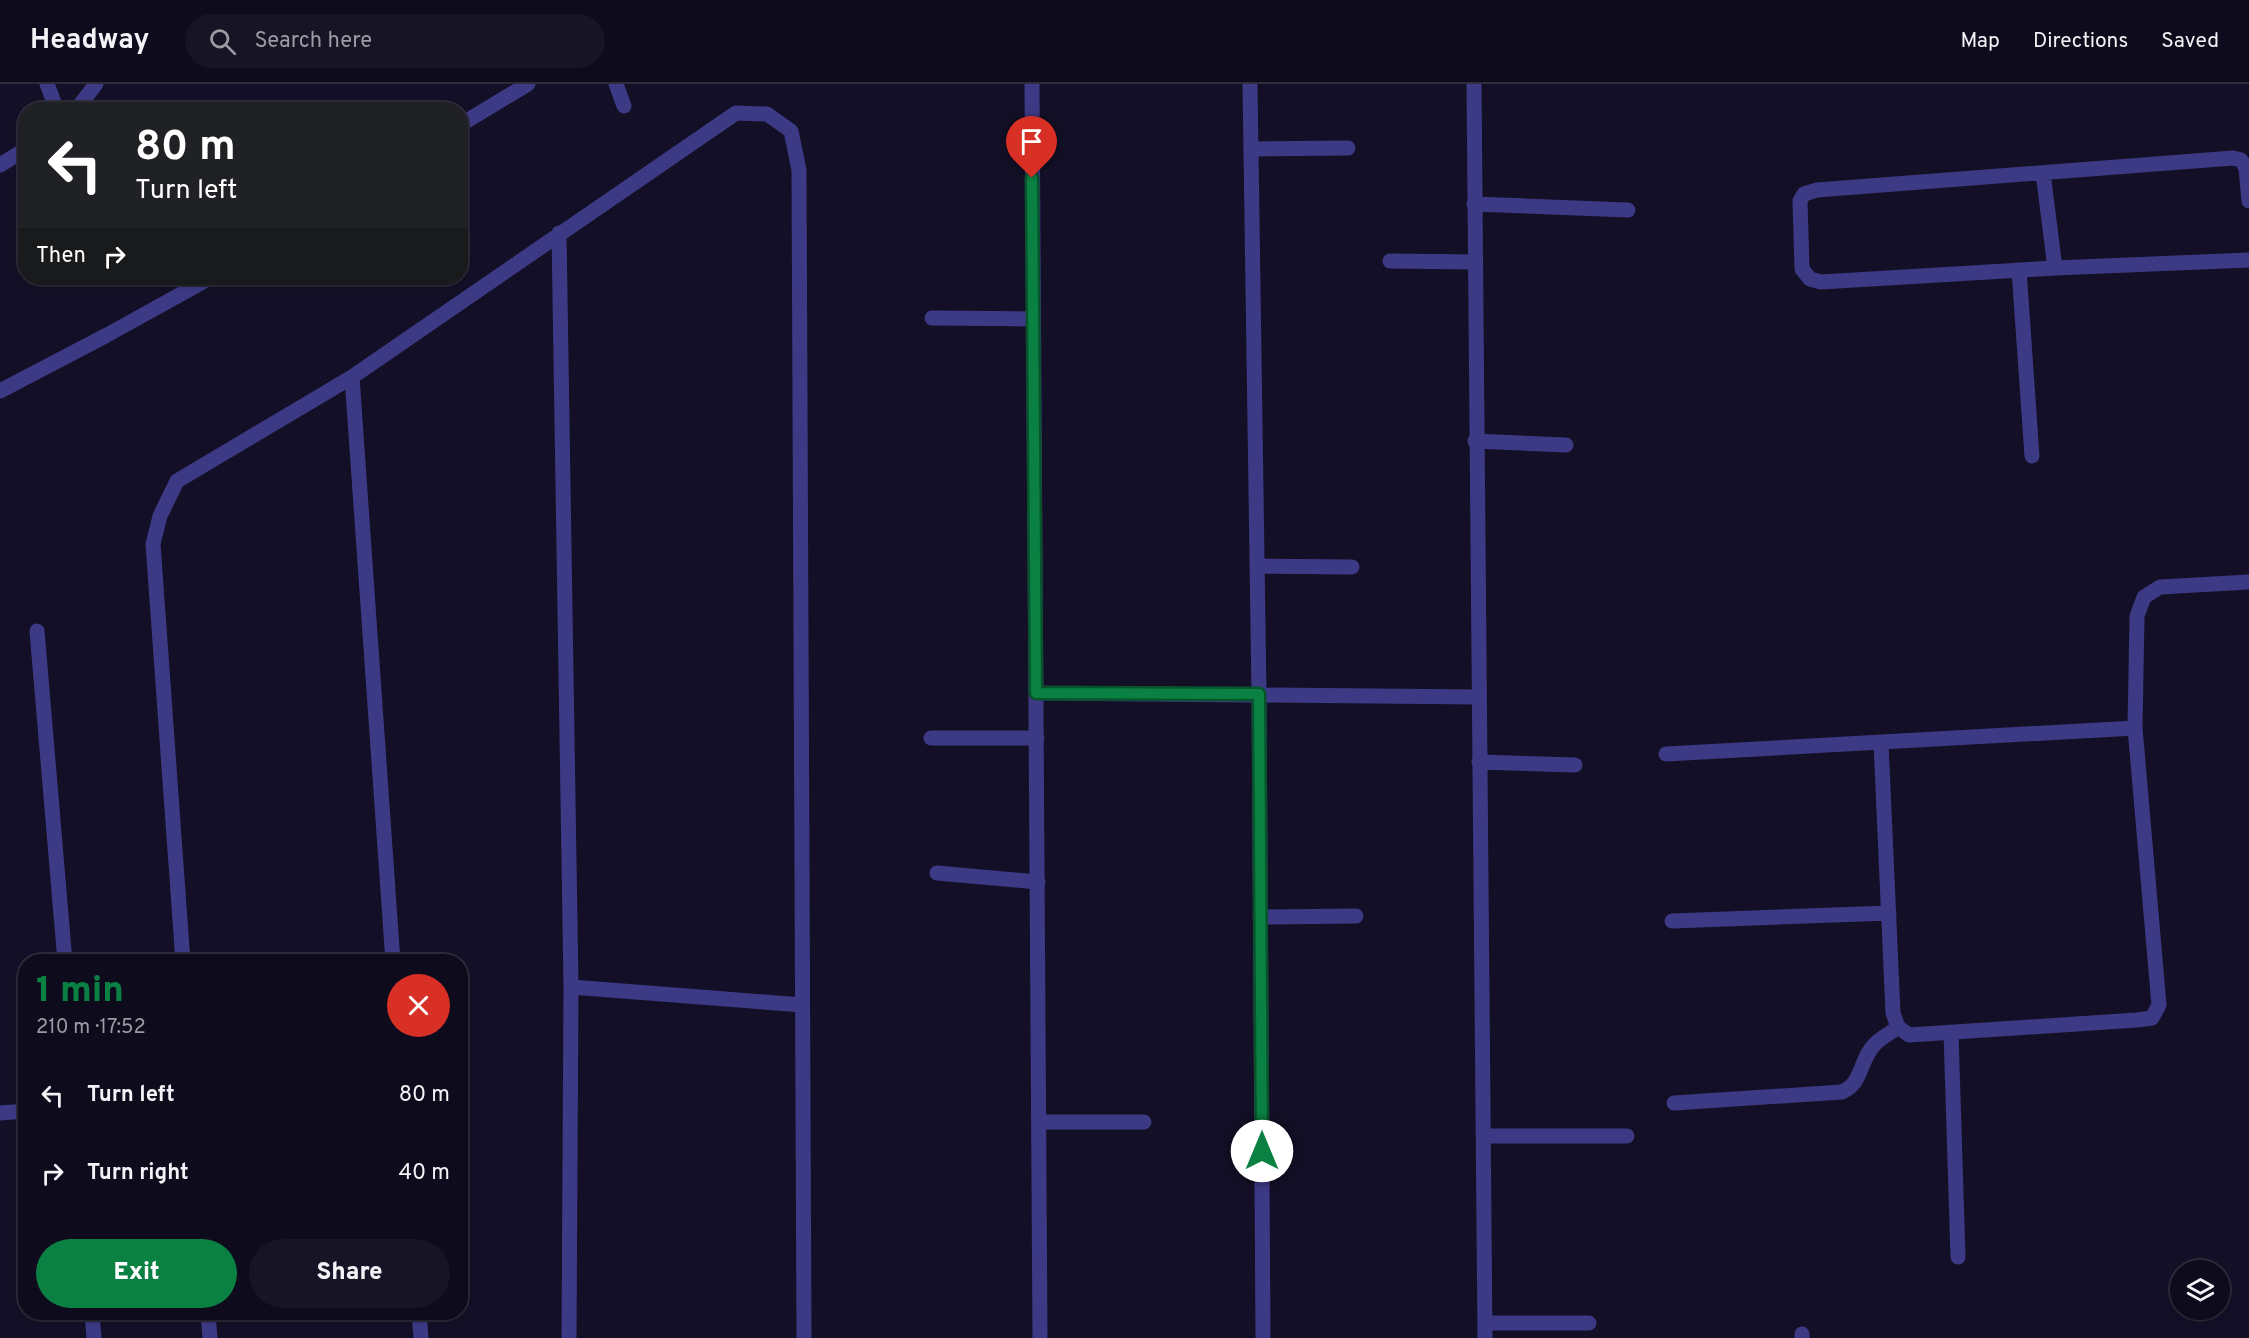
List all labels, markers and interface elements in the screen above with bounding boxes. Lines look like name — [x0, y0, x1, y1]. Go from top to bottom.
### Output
search box — [185, 14, 605, 68]
text: Headway — [30, 23, 149, 59]
icon: search — [206, 25, 239, 58]
text: Search here — [254, 28, 372, 55]
text: Map — [1960, 28, 2000, 55]
text: Directions — [2033, 28, 2128, 55]
text: Saved — [2161, 28, 2219, 55]
pin — [1006, 116, 1057, 178]
text: 80 m — [135, 122, 236, 175]
icon: arrive — [1015, 125, 1048, 158]
icon: left — [36, 126, 114, 204]
text: Turn left — [135, 174, 237, 208]
icon: right — [98, 240, 131, 273]
text: Then — [36, 243, 86, 270]
text: 1 min — [36, 969, 124, 1015]
button: close — [387, 974, 450, 1037]
text: 210 m · 17:52 — [36, 1015, 146, 1041]
icon: left — [36, 1079, 69, 1112]
text: Turn left — [87, 1082, 175, 1109]
text: 80 m — [399, 1082, 450, 1109]
position arrow — [1230, 1119, 1294, 1183]
icon: right — [36, 1157, 69, 1190]
text: Turn right — [87, 1160, 189, 1187]
text: 40 m — [398, 1160, 450, 1187]
button: Exit — [36, 1239, 237, 1308]
button: Share — [249, 1239, 450, 1308]
map controls — [2170, 1260, 2230, 1320]
button: layers — [2170, 1260, 2230, 1320]

